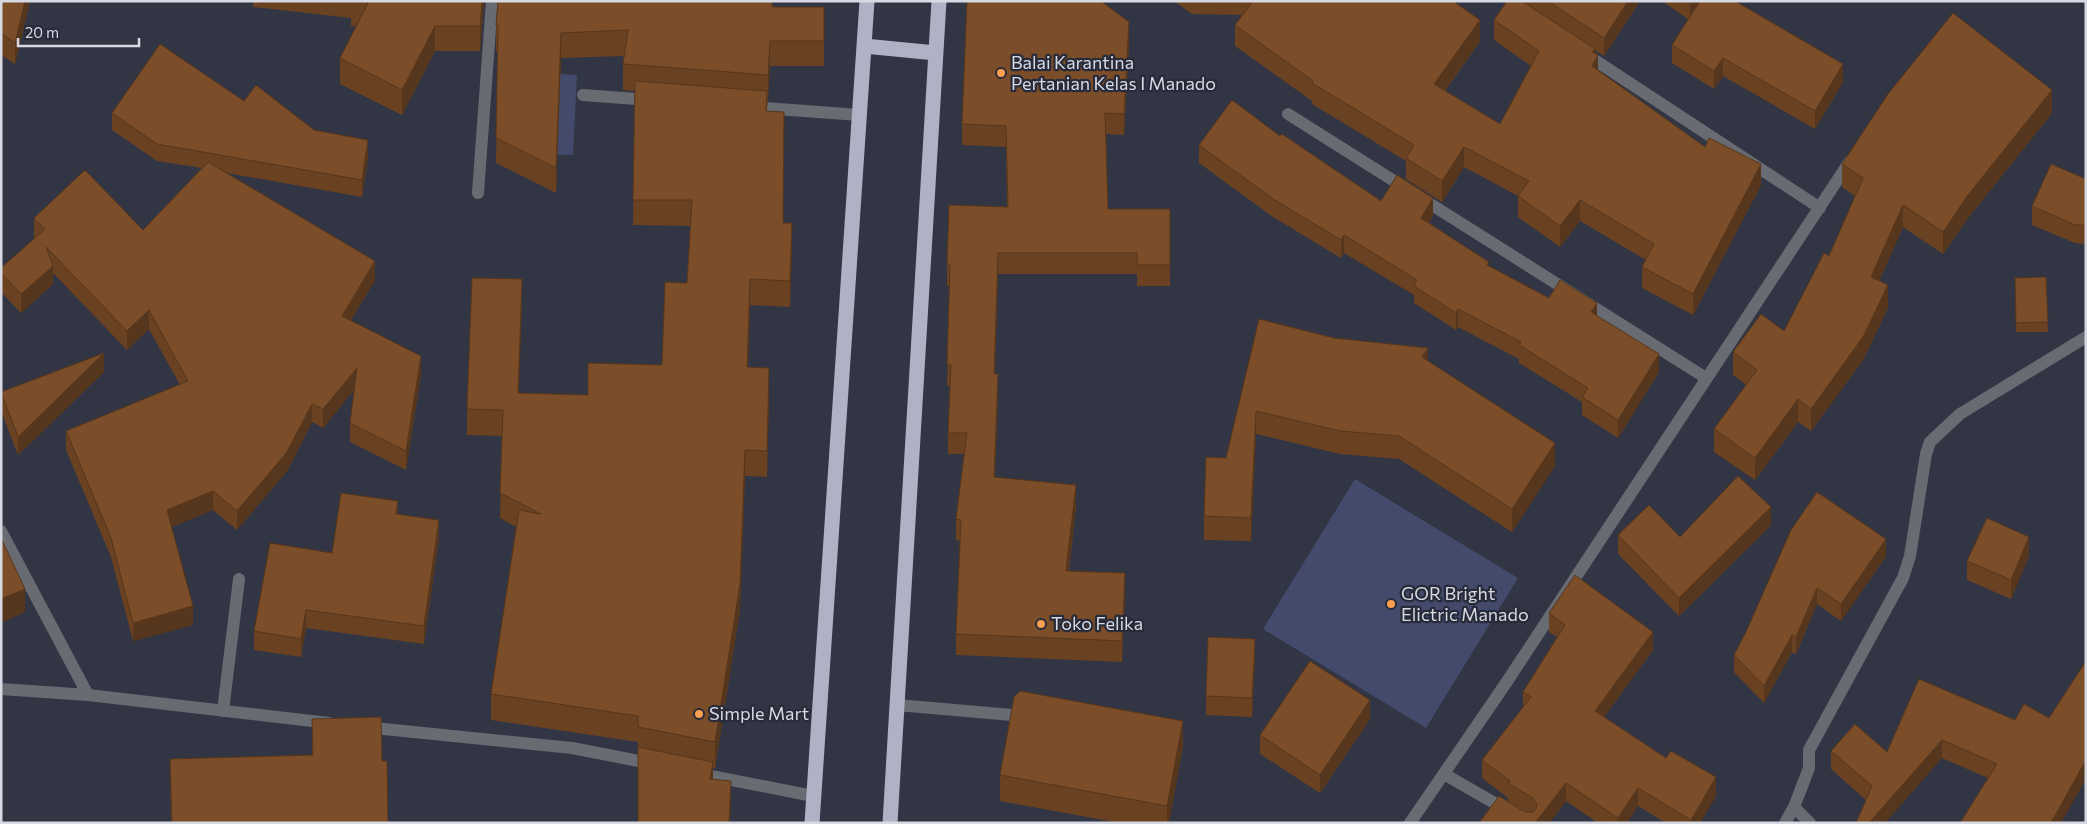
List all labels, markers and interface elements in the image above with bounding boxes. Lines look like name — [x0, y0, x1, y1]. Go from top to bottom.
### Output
scale bar — [18, 15, 139, 47]
text: 20 m — [25, 23, 59, 41]
place label: Balai Karantina Pertanian Kelas I Manado — [1011, 51, 1216, 94]
marker: Balai Karantina Pertanian Kelas I Manado — [995, 67, 1007, 79]
place label: GOR Bright Elictric Manado — [1401, 582, 1529, 625]
marker: GOR Bright Elictric Manado — [1385, 598, 1397, 610]
place label: Toko Felika — [1051, 612, 1143, 634]
marker: Toko Felika — [1035, 618, 1047, 630]
place label: Simple Mart — [709, 702, 809, 724]
marker: Simple Mart — [693, 708, 705, 720]

